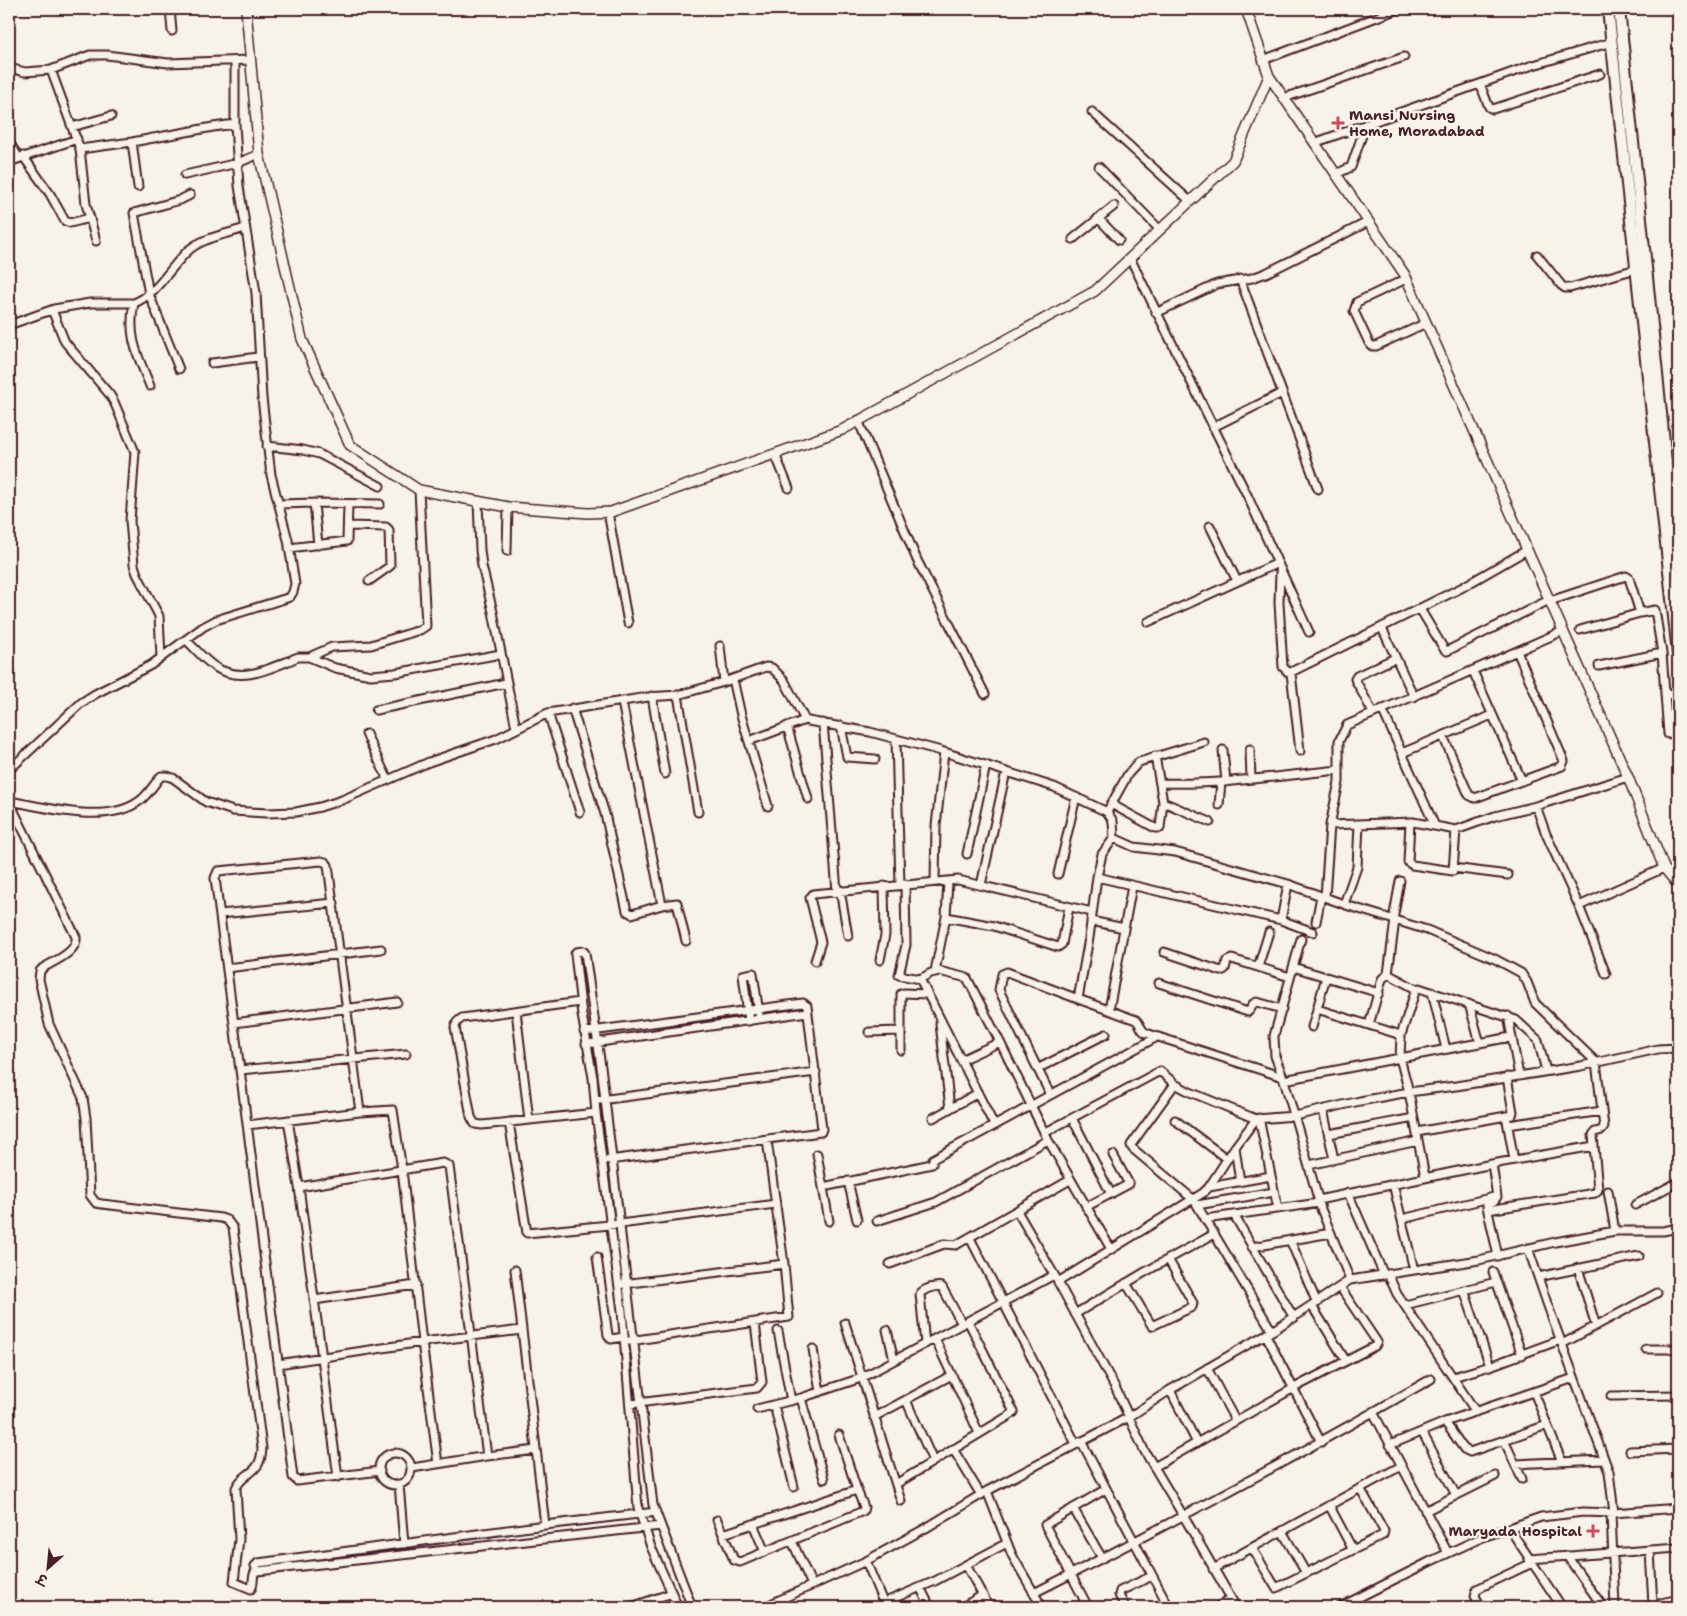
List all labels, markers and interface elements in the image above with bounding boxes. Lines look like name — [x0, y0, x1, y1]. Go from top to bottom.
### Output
place label: Mansi Nursing Home, Moradabad — [1349, 106, 1485, 140]
marker: Mansi Nursing Home, Moradabad — [1331, 116, 1345, 130]
place label: Maryada Hospital — [1448, 1522, 1582, 1540]
marker: Maryada Hospital — [1586, 1524, 1600, 1538]
north arrow — [22, 1544, 72, 1594]
text: उ — [32, 1569, 52, 1591]

